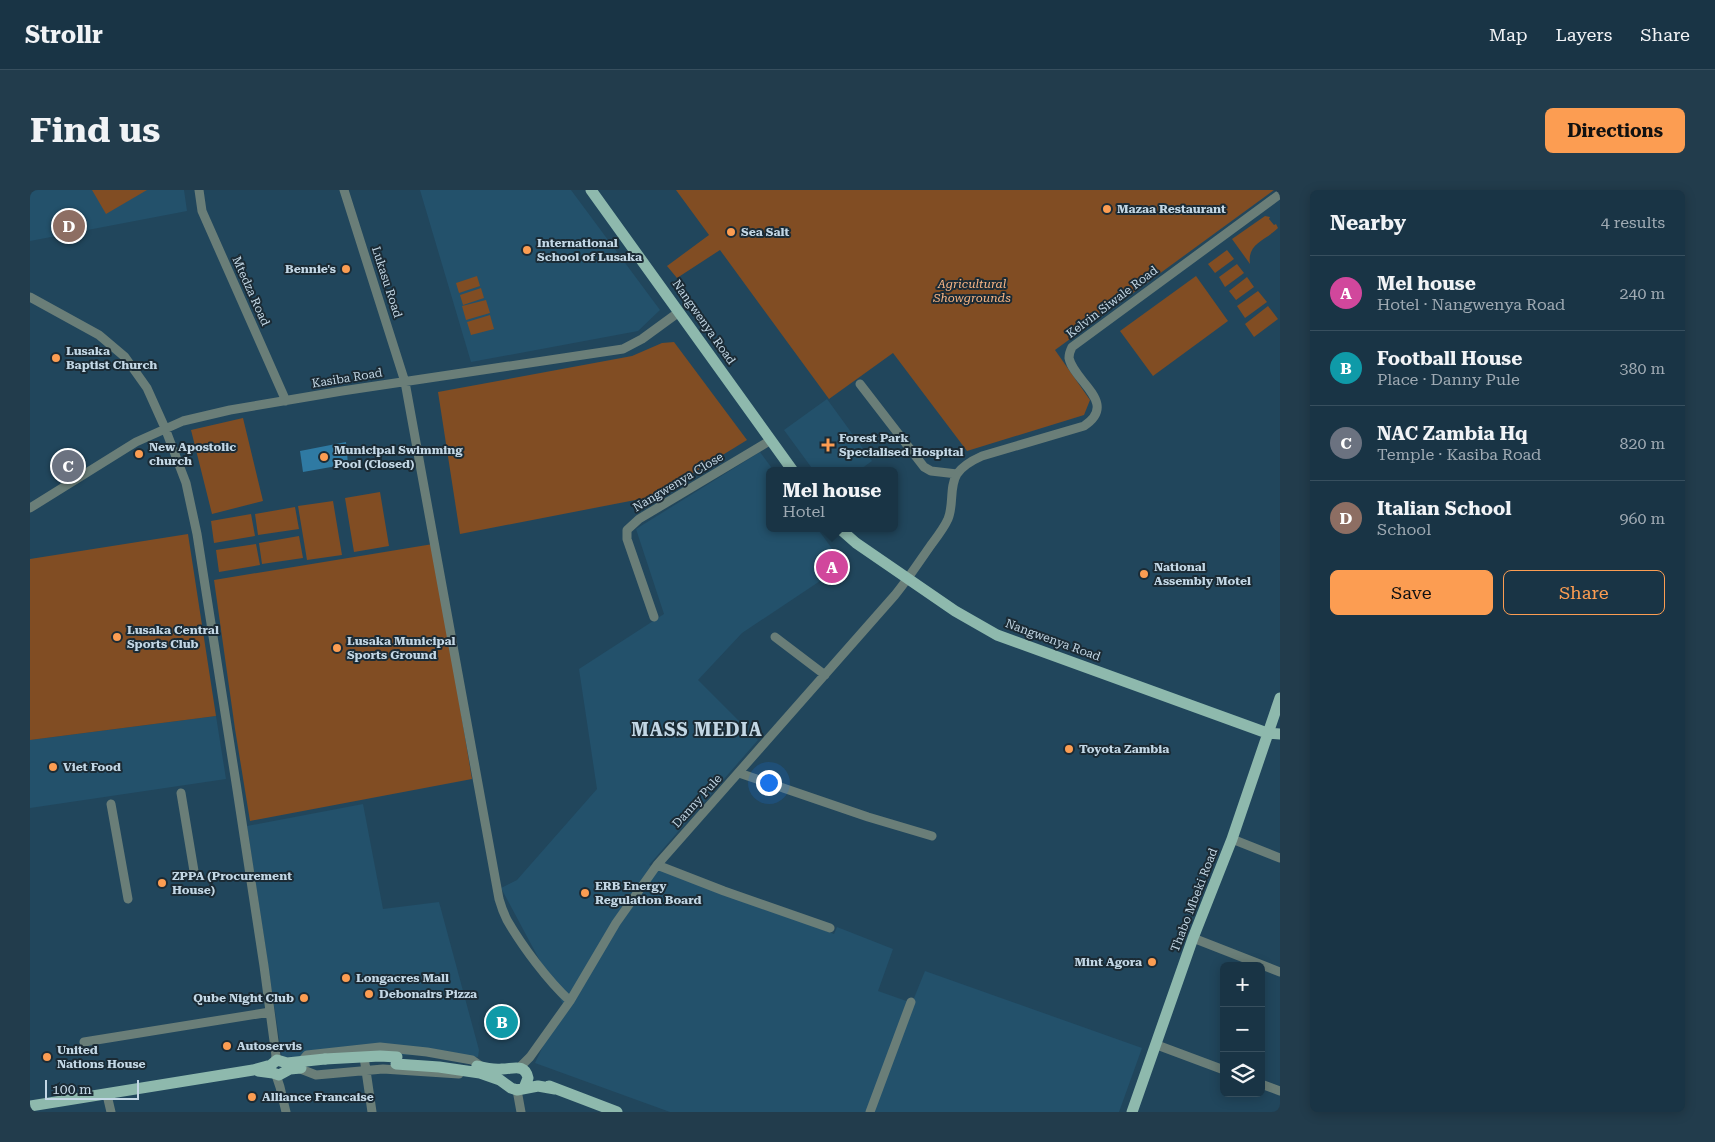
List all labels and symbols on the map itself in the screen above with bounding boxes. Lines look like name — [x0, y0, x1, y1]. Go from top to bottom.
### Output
place label: Mazaa Restaurant — [1117, 202, 1226, 216]
marker: Mazaa Restaurant — [1101, 203, 1113, 215]
pin: D — [53, 207, 85, 245]
place label: Sea Salt — [741, 225, 789, 239]
marker: Sea Salt — [725, 226, 737, 238]
place label: International School of Lusaka — [537, 236, 642, 264]
marker: International School of Lusaka — [521, 244, 533, 256]
street label: Lukasu Road — [369, 245, 405, 320]
street label: Mtedza Road — [229, 254, 273, 328]
place label: Bennie's — [285, 262, 336, 276]
marker: Bennie's — [340, 263, 352, 275]
street label: Kelvin Siwale Road — [1064, 263, 1161, 341]
street label: Nangwenya Road — [669, 277, 739, 367]
park label: Agricultural Showgrounds — [932, 277, 1011, 305]
place label: Lusaka Baptist Church — [66, 344, 157, 372]
marker: Lusaka Baptist Church — [50, 352, 62, 364]
street label: Kasiba Road — [311, 365, 384, 390]
place label: Forest Park Specialised Hospital — [839, 431, 964, 459]
marker: Forest Park Specialised Hospital — [821, 438, 835, 452]
place label: New Apostolic church — [149, 440, 236, 468]
place label: Municipal Swimming Pool (Closed) — [334, 443, 463, 471]
pin: C — [52, 447, 84, 485]
marker: New Apostolic church — [133, 448, 145, 460]
street label: Nangwenya Close — [630, 449, 726, 514]
marker: Municipal Swimming Pool (Closed) — [318, 451, 330, 463]
pin: A — [816, 548, 848, 586]
place label: National Assembly Motel — [1154, 560, 1251, 588]
marker: National Assembly Motel — [1138, 568, 1150, 580]
street label: Nangwenya Road — [1003, 616, 1103, 664]
place label: Lusaka Central Sports Club — [127, 623, 219, 651]
marker: Lusaka Central Sports Club — [111, 631, 123, 643]
place label: Lusaka Municipal Sports Ground — [347, 634, 455, 662]
marker: Lusaka Municipal Sports Ground — [331, 642, 343, 654]
district label: MASS MEDIA — [631, 719, 763, 740]
place label: Toyota Zambia — [1079, 742, 1169, 756]
marker: Toyota Zambia — [1063, 743, 1075, 755]
place label: Viet Food — [63, 760, 121, 774]
marker: Viet Food — [47, 761, 59, 773]
your location — [756, 770, 782, 796]
street label: Danny Pule — [669, 771, 725, 831]
street label: Thabo Mbeki Road — [1168, 846, 1220, 954]
place label: ZPPA (Procurement House) — [172, 869, 292, 897]
marker: ZPPA (Procurement House) — [156, 877, 168, 889]
place label: ERB Energy Regulation Board — [595, 879, 702, 907]
marker: ERB Energy Regulation Board — [579, 887, 591, 899]
place label: Mint Agora — [1074, 955, 1142, 969]
marker: Mint Agora — [1146, 956, 1158, 968]
place label: Longacres Mall — [356, 971, 449, 985]
marker: Longacres Mall — [340, 972, 352, 984]
place label: Debonairs Pizza — [379, 987, 477, 1001]
marker: Debonairs Pizza — [363, 988, 375, 1000]
place label: Qube Night Club — [193, 991, 294, 1005]
marker: Qube Night Club — [298, 992, 310, 1004]
pin: B — [486, 1003, 518, 1041]
place label: Autoservis — [237, 1039, 302, 1053]
marker: Autoservis — [221, 1040, 233, 1052]
place label: United Nations House — [57, 1043, 146, 1071]
marker: United Nations House — [41, 1051, 53, 1063]
scale bar — [45, 1077, 139, 1100]
place label: Alliance Francaise — [262, 1090, 374, 1104]
marker: Alliance Francaise — [246, 1091, 258, 1103]

